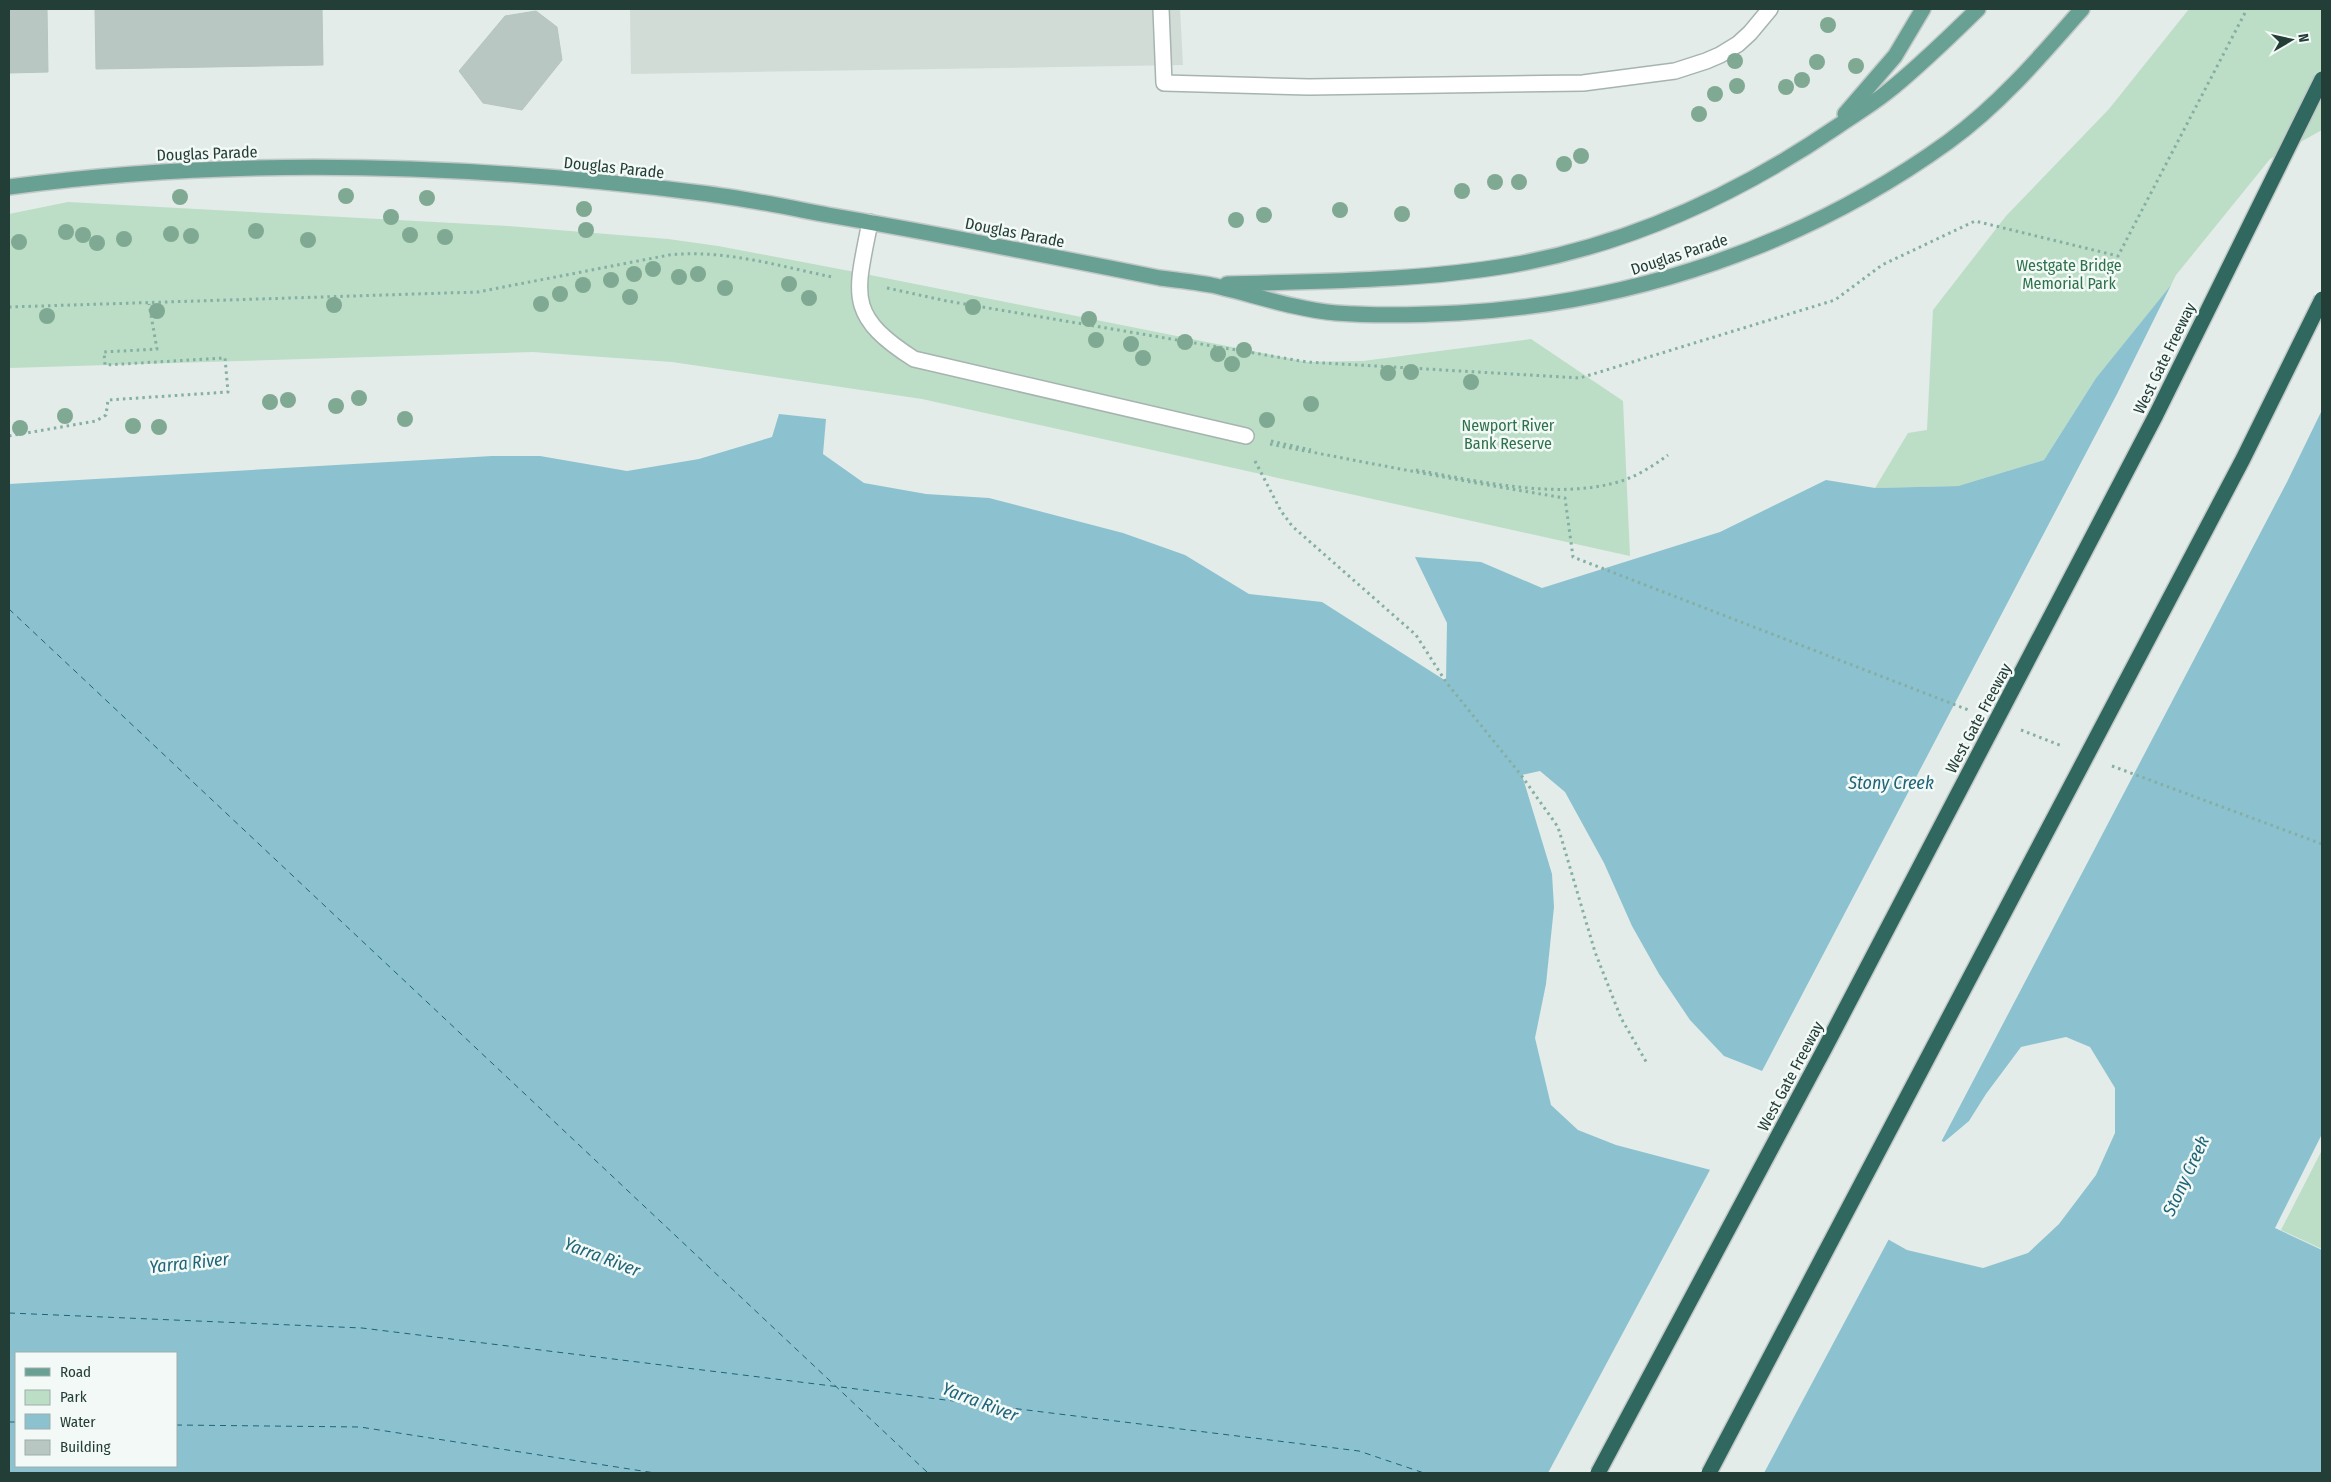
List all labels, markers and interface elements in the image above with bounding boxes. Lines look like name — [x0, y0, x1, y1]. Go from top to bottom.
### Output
north arrow — [2266, 15, 2316, 65]
text: N — [2294, 33, 2312, 44]
street label: Douglas Parade — [156, 142, 258, 165]
street label: Douglas Parade — [563, 153, 665, 182]
street label: Douglas Parade — [964, 214, 1066, 251]
street label: Douglas Parade — [1628, 230, 1730, 279]
park label: Westgate Bridge Memorial Park — [2016, 256, 2122, 293]
street label: West Gate Freeway — [2129, 299, 2200, 417]
park label: Newport River Bank Reserve — [1462, 416, 1555, 453]
street label: West Gate Freeway — [1942, 659, 2016, 776]
water label: Stony Creek — [1847, 772, 1934, 794]
street label: West Gate Freeway — [1754, 1017, 1828, 1134]
water label: Stony Creek — [2158, 1132, 2214, 1220]
water label: Yarra River — [561, 1232, 644, 1282]
water label: Yarra River — [148, 1248, 230, 1278]
legend — [15, 1352, 178, 1467]
text: Road — [60, 1363, 91, 1381]
water label: Yarra River — [939, 1377, 1022, 1427]
text: Park — [60, 1388, 87, 1406]
text: Water — [60, 1413, 96, 1431]
text: Building — [60, 1438, 111, 1456]

